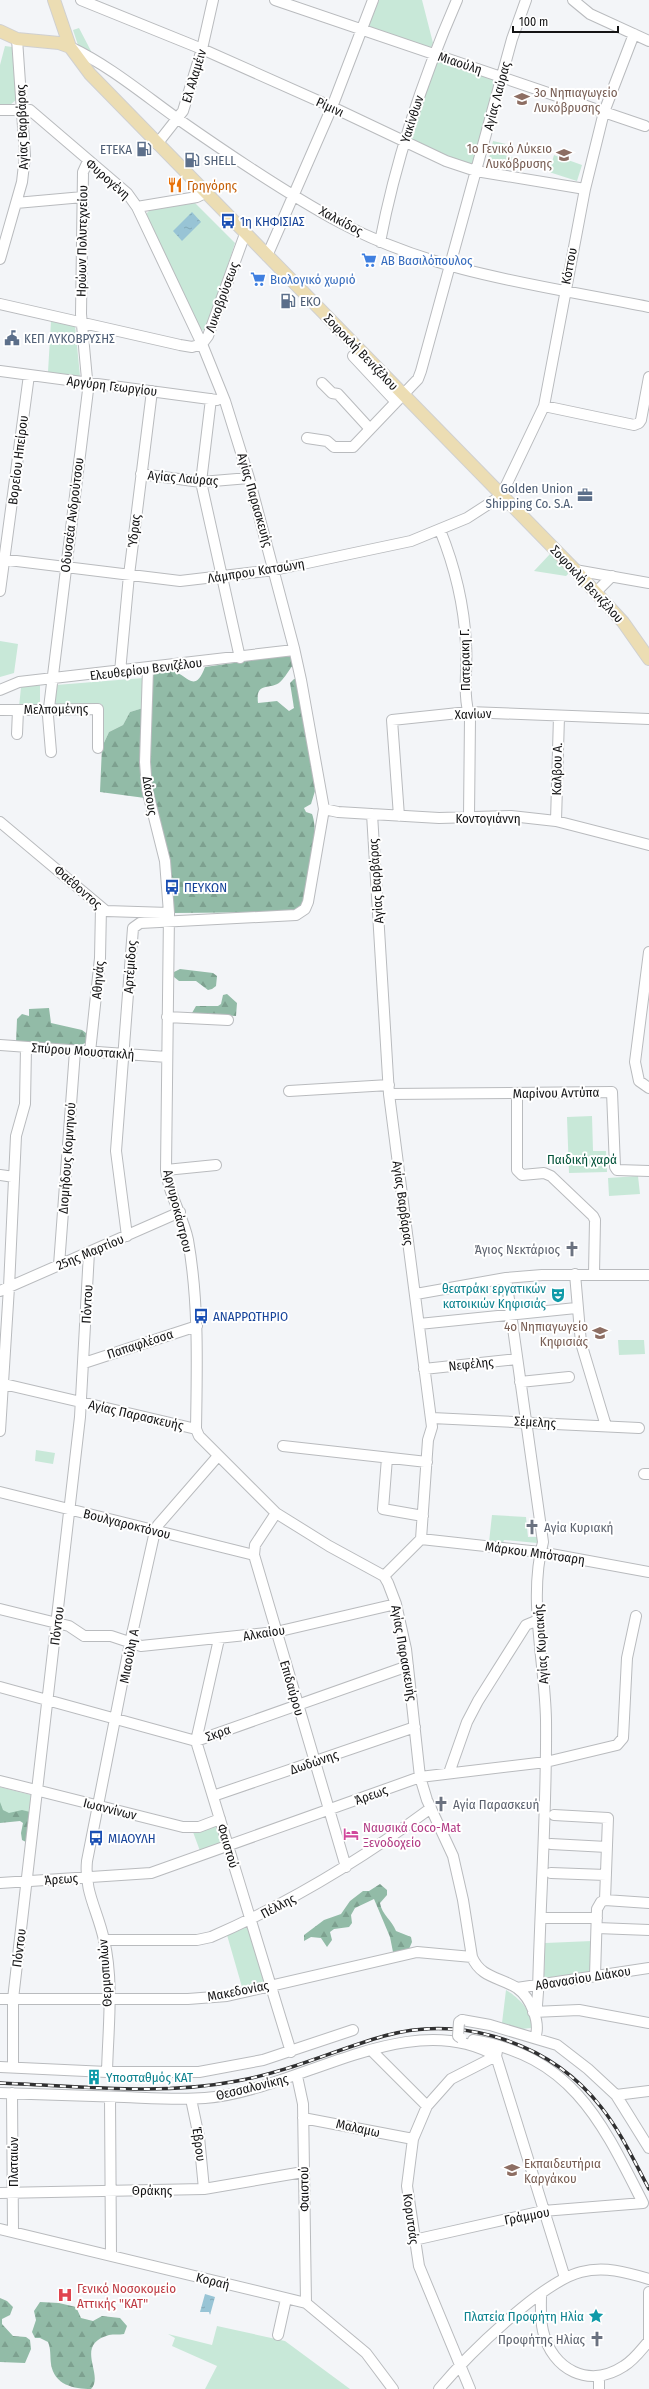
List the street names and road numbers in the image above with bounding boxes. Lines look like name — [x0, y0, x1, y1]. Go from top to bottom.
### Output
street label: Ελ Αλαμέιν — [179, 47, 209, 105]
street label: Μιαούλη — [436, 49, 484, 77]
street label: Αγίας Λαύρας — [481, 59, 514, 132]
street label: Αγίας Βαρβάρας — [13, 84, 31, 170]
street label: Υακίνθων — [397, 93, 427, 145]
street label: Ρίμινι — [314, 94, 346, 120]
street label: Φυρογένη — [83, 156, 133, 202]
street label: Ηρώων Πολυτεχνείου — [74, 185, 90, 297]
street label: Χαλκίδος — [317, 203, 366, 239]
street label: Κόττου — [558, 246, 580, 286]
street label: Λυκοβρύσεως — [202, 259, 242, 334]
street label: Σοφοκλή Βενιζέλου — [321, 311, 401, 393]
street label: Αργύρη Γεωργίου — [66, 373, 158, 399]
street label: Βορείου Ηπείρου — [5, 414, 31, 506]
street label: Αγίας Παρασκευής — [234, 451, 276, 549]
street label: Οδυσσέα Ανδρούτσου — [58, 457, 86, 573]
street label: Αγίας Λαύρας — [147, 467, 219, 489]
street label: Ύδρας — [124, 513, 144, 549]
street label: Σοφοκλή Βενιζέλου — [547, 542, 627, 626]
street label: Λάμπρου Κατσώνη — [206, 556, 306, 586]
street label: Πατερακη Γ. — [457, 629, 473, 691]
street label: Ελευθερίου Βενιζέλου — [89, 655, 203, 683]
street label: Μελπομένης — [24, 701, 89, 717]
street label: Χανίων — [454, 706, 492, 722]
street label: Καλβου Α. — [549, 742, 565, 795]
street label: Δάσους — [139, 775, 161, 817]
street label: Κοντογιάννη — [455, 811, 521, 826]
street label: Αγίας Βαρβάρας — [366, 837, 386, 924]
street label: Φαέθοντος — [51, 862, 105, 912]
street label: Αρτέμιδος — [121, 940, 139, 994]
street label: Αθηνάς — [89, 960, 107, 1000]
street label: Σπύρου Μουστακλή — [31, 1040, 135, 1062]
street label: Μαρίνου Αντύπα — [512, 1085, 600, 1101]
street label: Διομήδους Κομνηνού — [56, 1102, 78, 1214]
street label: Αγίας Βαρβάρας — [390, 1160, 416, 1247]
street label: Αργυροκάστρου — [160, 1168, 196, 1254]
street label: 25ης Μαρτίου — [54, 1231, 126, 1273]
street label: Πόντου — [78, 1284, 96, 1324]
street label: Παπαφλέσσα — [105, 1326, 175, 1362]
street label: Νεφέλης — [448, 1354, 495, 1374]
street label: Αγίας Παρασκευής — [87, 1397, 185, 1433]
street label: Σέμελης — [514, 1413, 557, 1431]
street label: Βουλγαροκτόνου — [82, 1506, 172, 1542]
street label: Μάρκου Μπότσαρη — [484, 1539, 586, 1567]
street label: Αγίας Κυριακής — [531, 1603, 551, 1685]
street label: Αγίας Παρασκευής — [388, 1604, 420, 1703]
street label: Πόντου — [47, 1606, 67, 1646]
street label: Αλκαίου — [242, 1622, 286, 1644]
street label: Μιαούλη Α — [116, 1627, 142, 1685]
street label: Επιδαύρου — [277, 1659, 307, 1717]
street label: Σκρα — [203, 1722, 233, 1744]
street label: Δωδώνης — [288, 1747, 341, 1777]
street label: Άρεως — [353, 1782, 390, 1808]
street label: Ιωαννίνων — [82, 1795, 139, 1823]
street label: Φαιστού — [214, 1822, 242, 1870]
street label: Άρεως — [44, 1870, 79, 1888]
street label: Πέλλης — [258, 1890, 298, 1921]
street label: Πόντου — [9, 1928, 29, 1968]
street label: Θερμοπυλών — [95, 1938, 115, 2007]
street label: Αθανασίου Διάκου — [534, 1963, 632, 1993]
street label: Μακεδονίας — [206, 1978, 271, 2004]
street label: Θεσσαλονίκης — [214, 2071, 290, 2103]
street label: Μαλαμω — [335, 2116, 381, 2140]
street label: Έβρου — [189, 2126, 209, 2162]
street label: Πλαταιών — [6, 2137, 21, 2187]
street label: Φαιστού — [296, 2166, 312, 2212]
street label: Θράκης — [132, 2183, 173, 2198]
street label: Κορυτσάς — [400, 2193, 422, 2246]
street label: Γράμμου — [503, 2204, 551, 2228]
street label: Κοραή — [195, 2270, 231, 2292]

